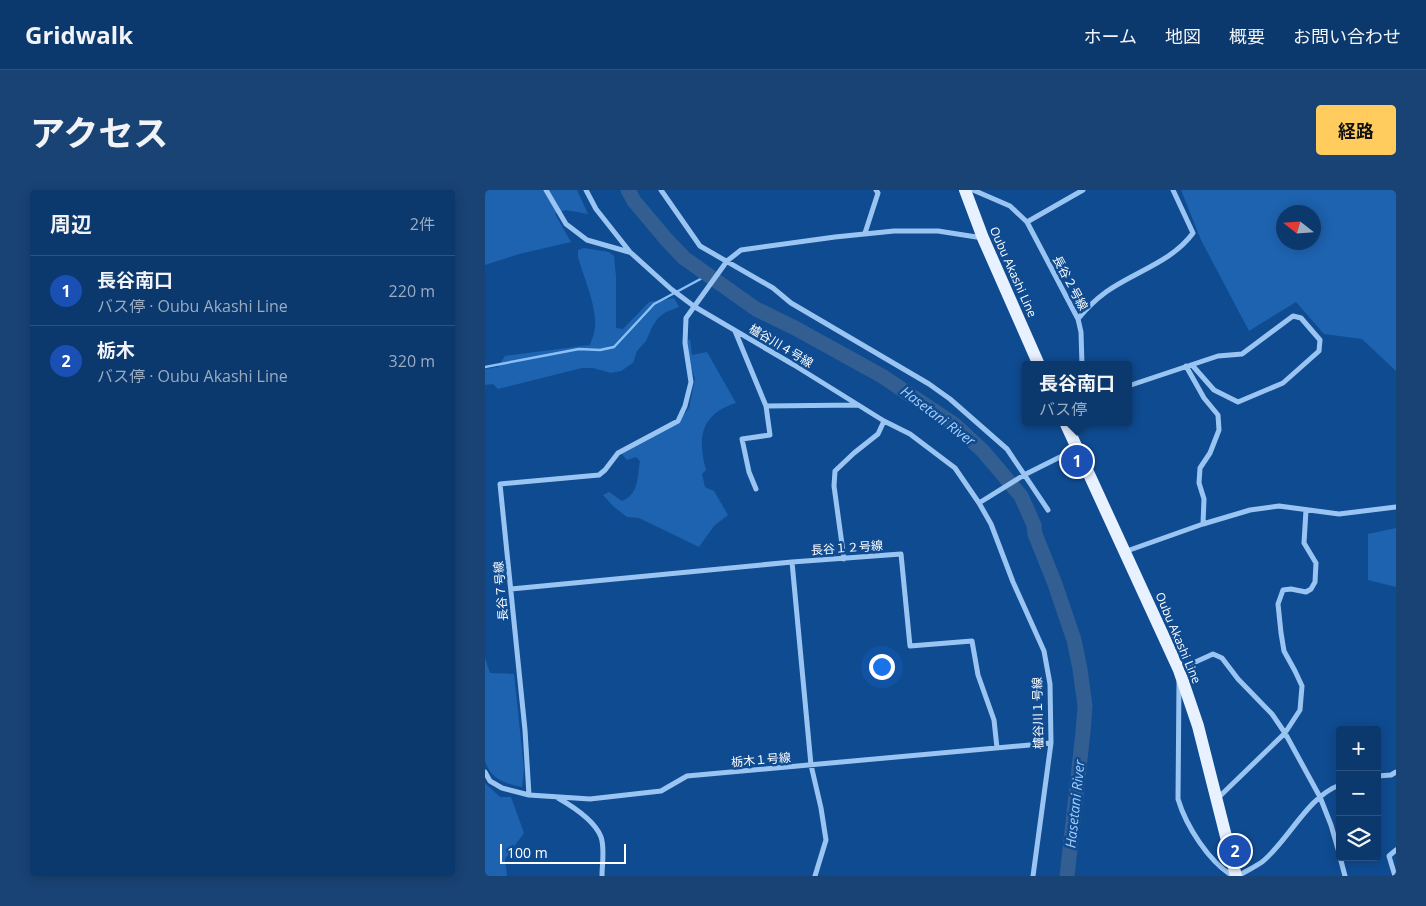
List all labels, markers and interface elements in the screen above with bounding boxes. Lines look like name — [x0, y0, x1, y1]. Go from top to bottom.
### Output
text: Gridwalk — [25, 18, 133, 51]
text: ホーム — [1084, 24, 1137, 48]
text: 地図 — [1165, 24, 1201, 48]
text: 概要 — [1229, 24, 1265, 48]
text: お問い合わせ — [1293, 24, 1401, 48]
button: 経路 — [1316, 105, 1396, 155]
text: アクセス — [30, 109, 168, 156]
north arrow — [1276, 205, 1321, 250]
text: 周辺 — [50, 210, 92, 238]
text: 2件 — [410, 213, 435, 235]
street label: Oubu Akashi Line — [986, 224, 1041, 320]
street label: 長谷２号線 — [1049, 252, 1092, 313]
text: 長谷南口 — [97, 267, 173, 293]
text: 1 — [61, 280, 71, 302]
text: 220 m — [389, 280, 435, 302]
text: バス停 · Oubu Akashi Line — [97, 295, 288, 317]
street label: 櫨谷川４号線 — [746, 320, 817, 371]
text: 栃木 — [97, 337, 135, 363]
text: 2 — [61, 350, 71, 372]
text: 320 m — [389, 350, 435, 372]
popup — [1022, 361, 1132, 426]
text: バス停 · Oubu Akashi Line — [97, 365, 288, 387]
text: 長谷南口 — [1039, 370, 1115, 396]
water label: Hasetani River — [897, 381, 980, 450]
text: バス停 — [1039, 398, 1087, 420]
pin: 1 — [1061, 442, 1093, 480]
street label: 長谷１２号線 — [810, 537, 883, 558]
street label: 長谷７号線 — [489, 560, 512, 622]
street label: Oubu Akashi Line — [1152, 590, 1205, 686]
your location — [869, 654, 895, 680]
street label: 櫨谷川１号線 — [1028, 677, 1047, 749]
map controls — [1336, 726, 1381, 861]
button: + — [1336, 726, 1381, 771]
street label: 栃木１号線 — [730, 748, 792, 771]
water label: Hasetani River — [1060, 758, 1089, 849]
button: − — [1336, 771, 1381, 816]
button: layers — [1336, 816, 1381, 861]
pin: 2 — [1219, 832, 1251, 870]
scale bar — [500, 841, 626, 864]
text: 100 m — [507, 843, 548, 862]

